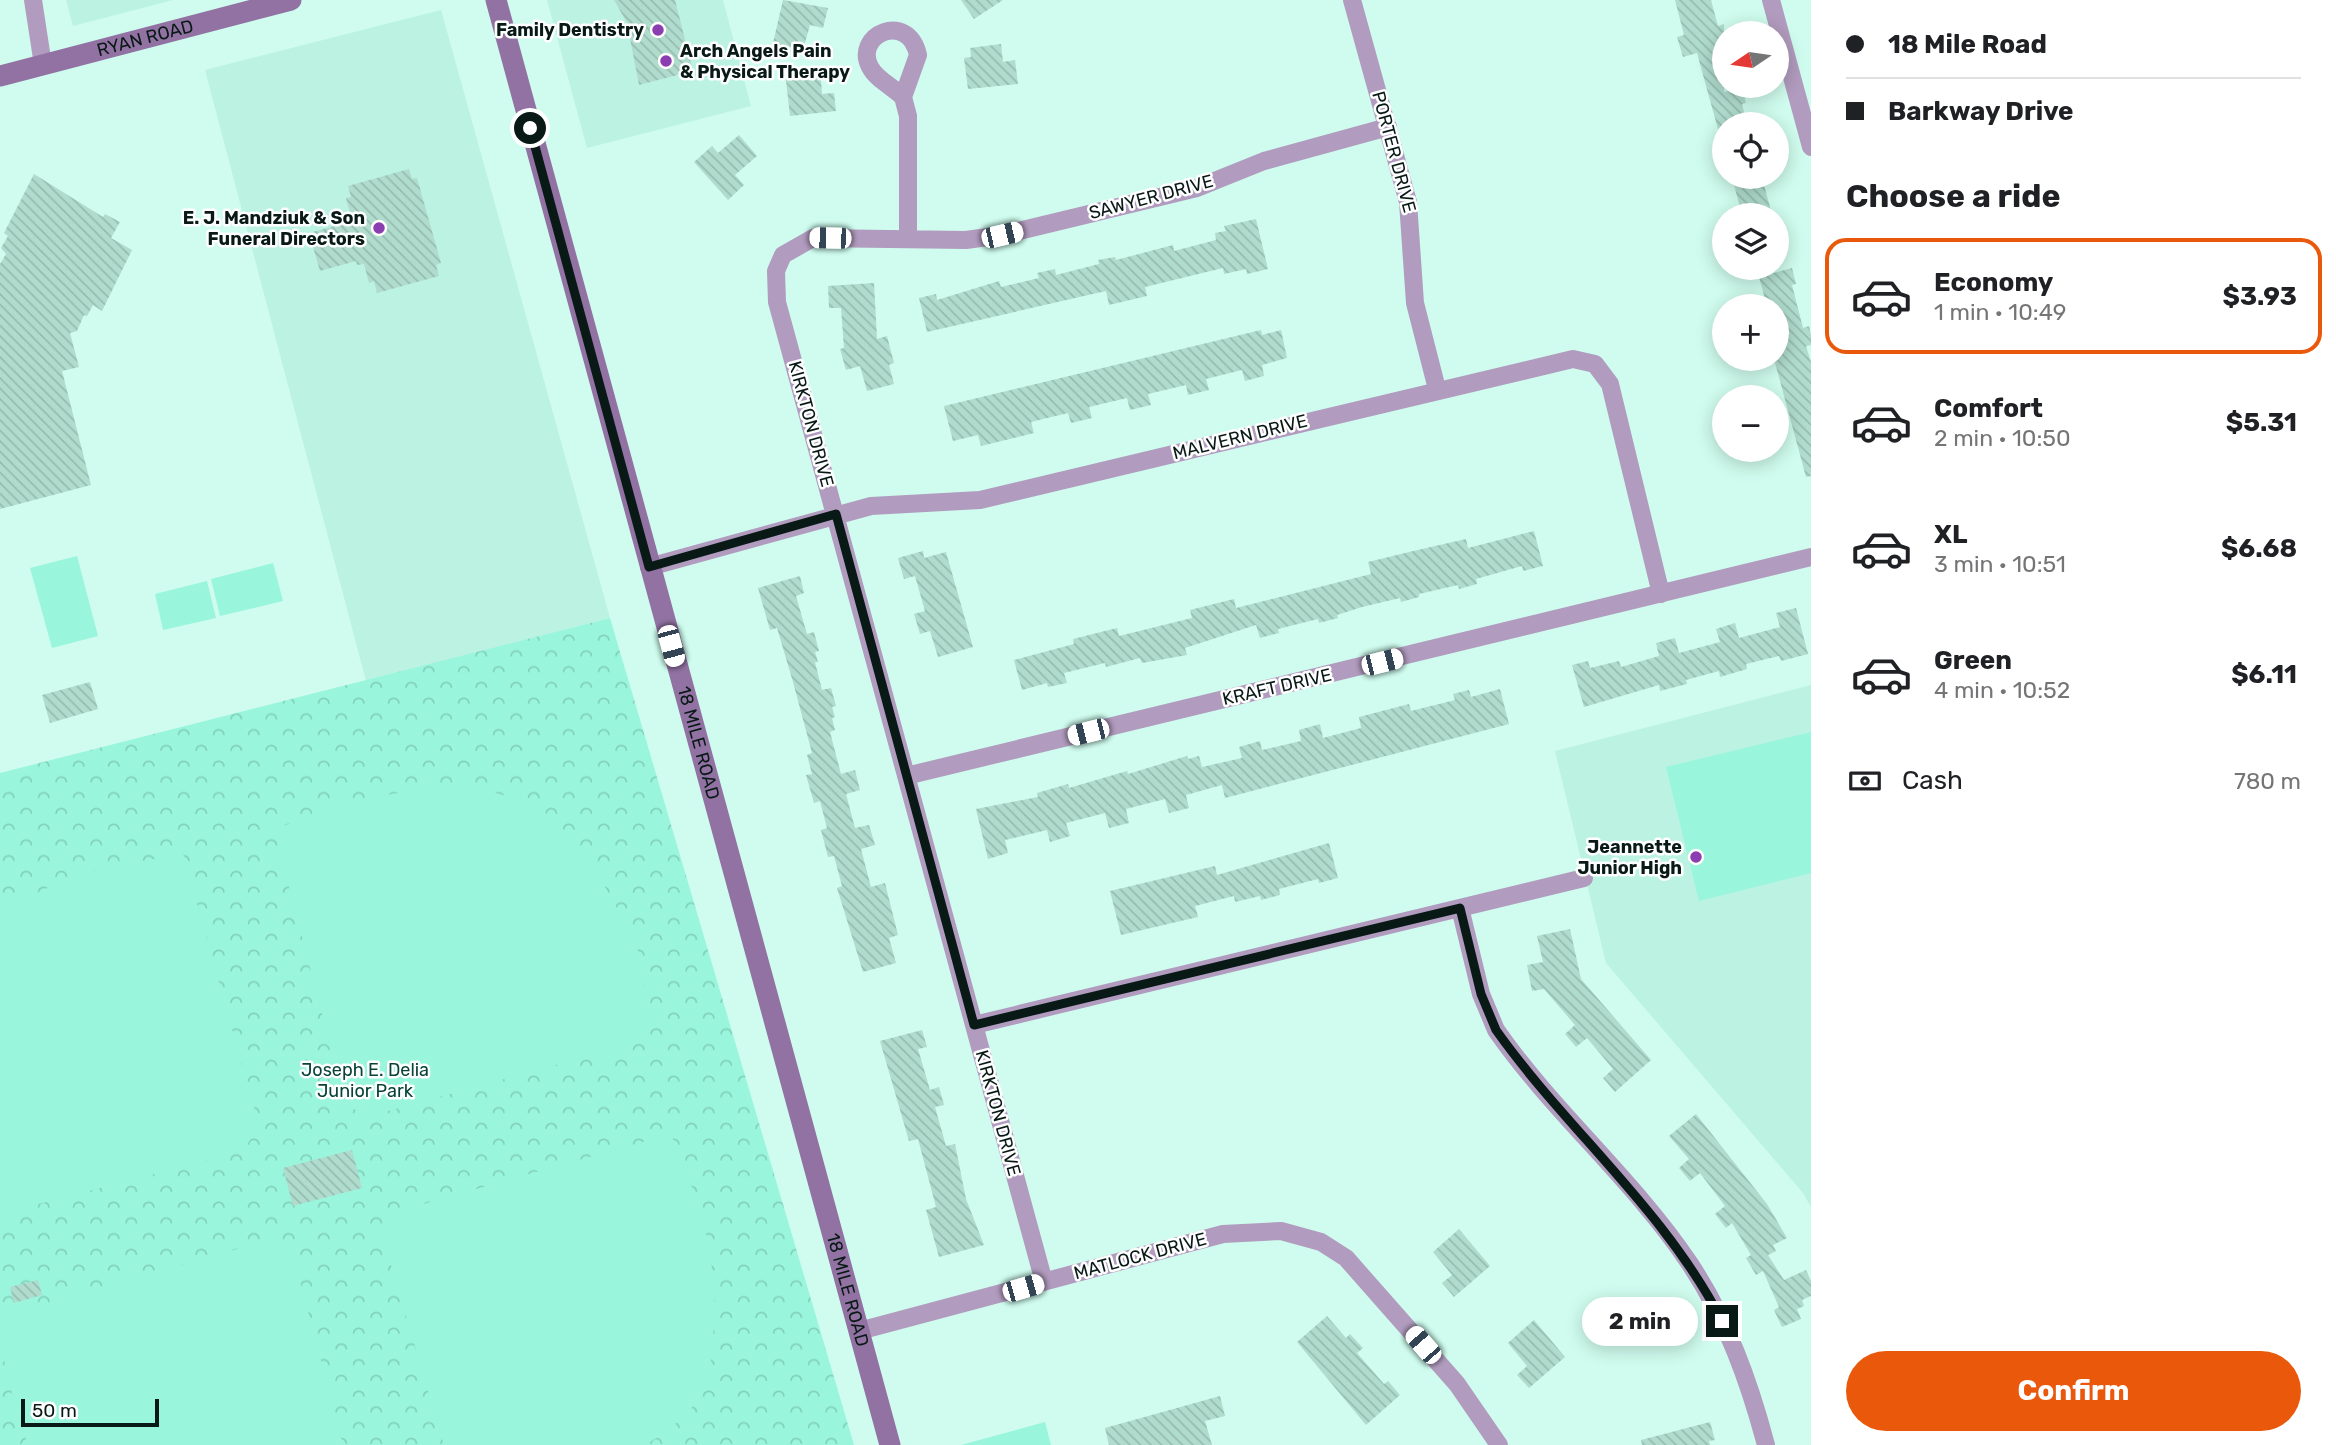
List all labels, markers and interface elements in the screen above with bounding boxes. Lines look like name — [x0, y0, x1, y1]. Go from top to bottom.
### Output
street label: RYAN ROAD — [94, 15, 196, 61]
place label: Family Dentistry — [496, 19, 644, 41]
north arrow — [1712, 21, 1788, 98]
map controls — [1712, 21, 1789, 462]
marker: Family Dentistry — [650, 22, 666, 38]
text: 18 Mile Road — [1888, 29, 2047, 60]
place label: Arch Angels Pain & Physical Therapy — [680, 40, 850, 83]
marker: Arch Angels Pain & Physical Therapy — [658, 53, 674, 69]
street label: PORTER DRIVE — [1367, 89, 1421, 215]
text: Barkway Drive — [1888, 96, 2074, 127]
route start — [514, 112, 546, 144]
button: locate — [1712, 112, 1789, 189]
street label: SAWYER DRIVE — [1087, 170, 1215, 224]
text: Choose a ride — [1846, 177, 2060, 215]
button: layers — [1712, 203, 1789, 280]
place label: E. J. Mandziuk & Son Funeral Directors — [183, 207, 365, 250]
marker: E. J. Mandziuk & Son Funeral Directors — [371, 220, 387, 236]
car — [980, 220, 1025, 250]
car — [809, 227, 852, 249]
icon: car — [1850, 265, 1913, 328]
text: Economy — [1934, 267, 2053, 298]
text: $3.93 — [2223, 281, 2297, 312]
button: + — [1712, 294, 1789, 371]
text: 1 min · 10:49 — [1934, 298, 2066, 326]
street label: KIRKTON DRIVE — [784, 359, 838, 489]
button: − — [1712, 385, 1789, 462]
icon: car — [1850, 391, 1913, 454]
text: Comfort — [1934, 393, 2043, 424]
text: $5.31 — [2226, 407, 2297, 438]
street label: MALVERN DRIVE — [1170, 410, 1310, 464]
text: 2 min · 10:50 — [1934, 424, 2071, 452]
icon: car — [1850, 517, 1913, 580]
text: XL — [1934, 519, 1967, 550]
text: $6.68 — [2221, 533, 2297, 564]
text: 3 min · 10:51 — [1934, 550, 2066, 578]
car — [656, 623, 687, 669]
icon: car — [1850, 643, 1913, 706]
text: Green — [1934, 645, 2012, 676]
car — [1360, 647, 1405, 677]
text: $6.11 — [2231, 659, 2297, 690]
street label: KRAFT DRIVE — [1220, 664, 1334, 710]
text: 4 min · 10:52 — [1934, 676, 2070, 704]
street label: 18 MILE ROAD — [673, 684, 724, 802]
car — [1066, 717, 1111, 747]
icon: cash — [1846, 762, 1884, 800]
text: Cash — [1902, 765, 1963, 796]
text: 780 m — [2234, 767, 2301, 795]
place label: Jeannette Junior High — [1577, 836, 1682, 879]
marker: Jeannette Junior High — [1688, 849, 1704, 865]
street label: KIRKTON DRIVE — [971, 1048, 1025, 1178]
park label: Joseph E. Delia Junior Park — [301, 1059, 429, 1102]
street label: MATLOCK DRIVE — [1071, 1228, 1209, 1284]
street label: 18 MILE ROAD — [822, 1231, 874, 1349]
car — [1000, 1272, 1047, 1304]
callout: 2 min — [1582, 1296, 1698, 1346]
route end — [1706, 1305, 1738, 1337]
text: 2 min — [1609, 1307, 1671, 1335]
car — [1402, 1322, 1445, 1368]
button: Confirm — [1846, 1351, 2301, 1431]
scale bar — [21, 1396, 159, 1428]
text: 50 m — [32, 1399, 77, 1422]

